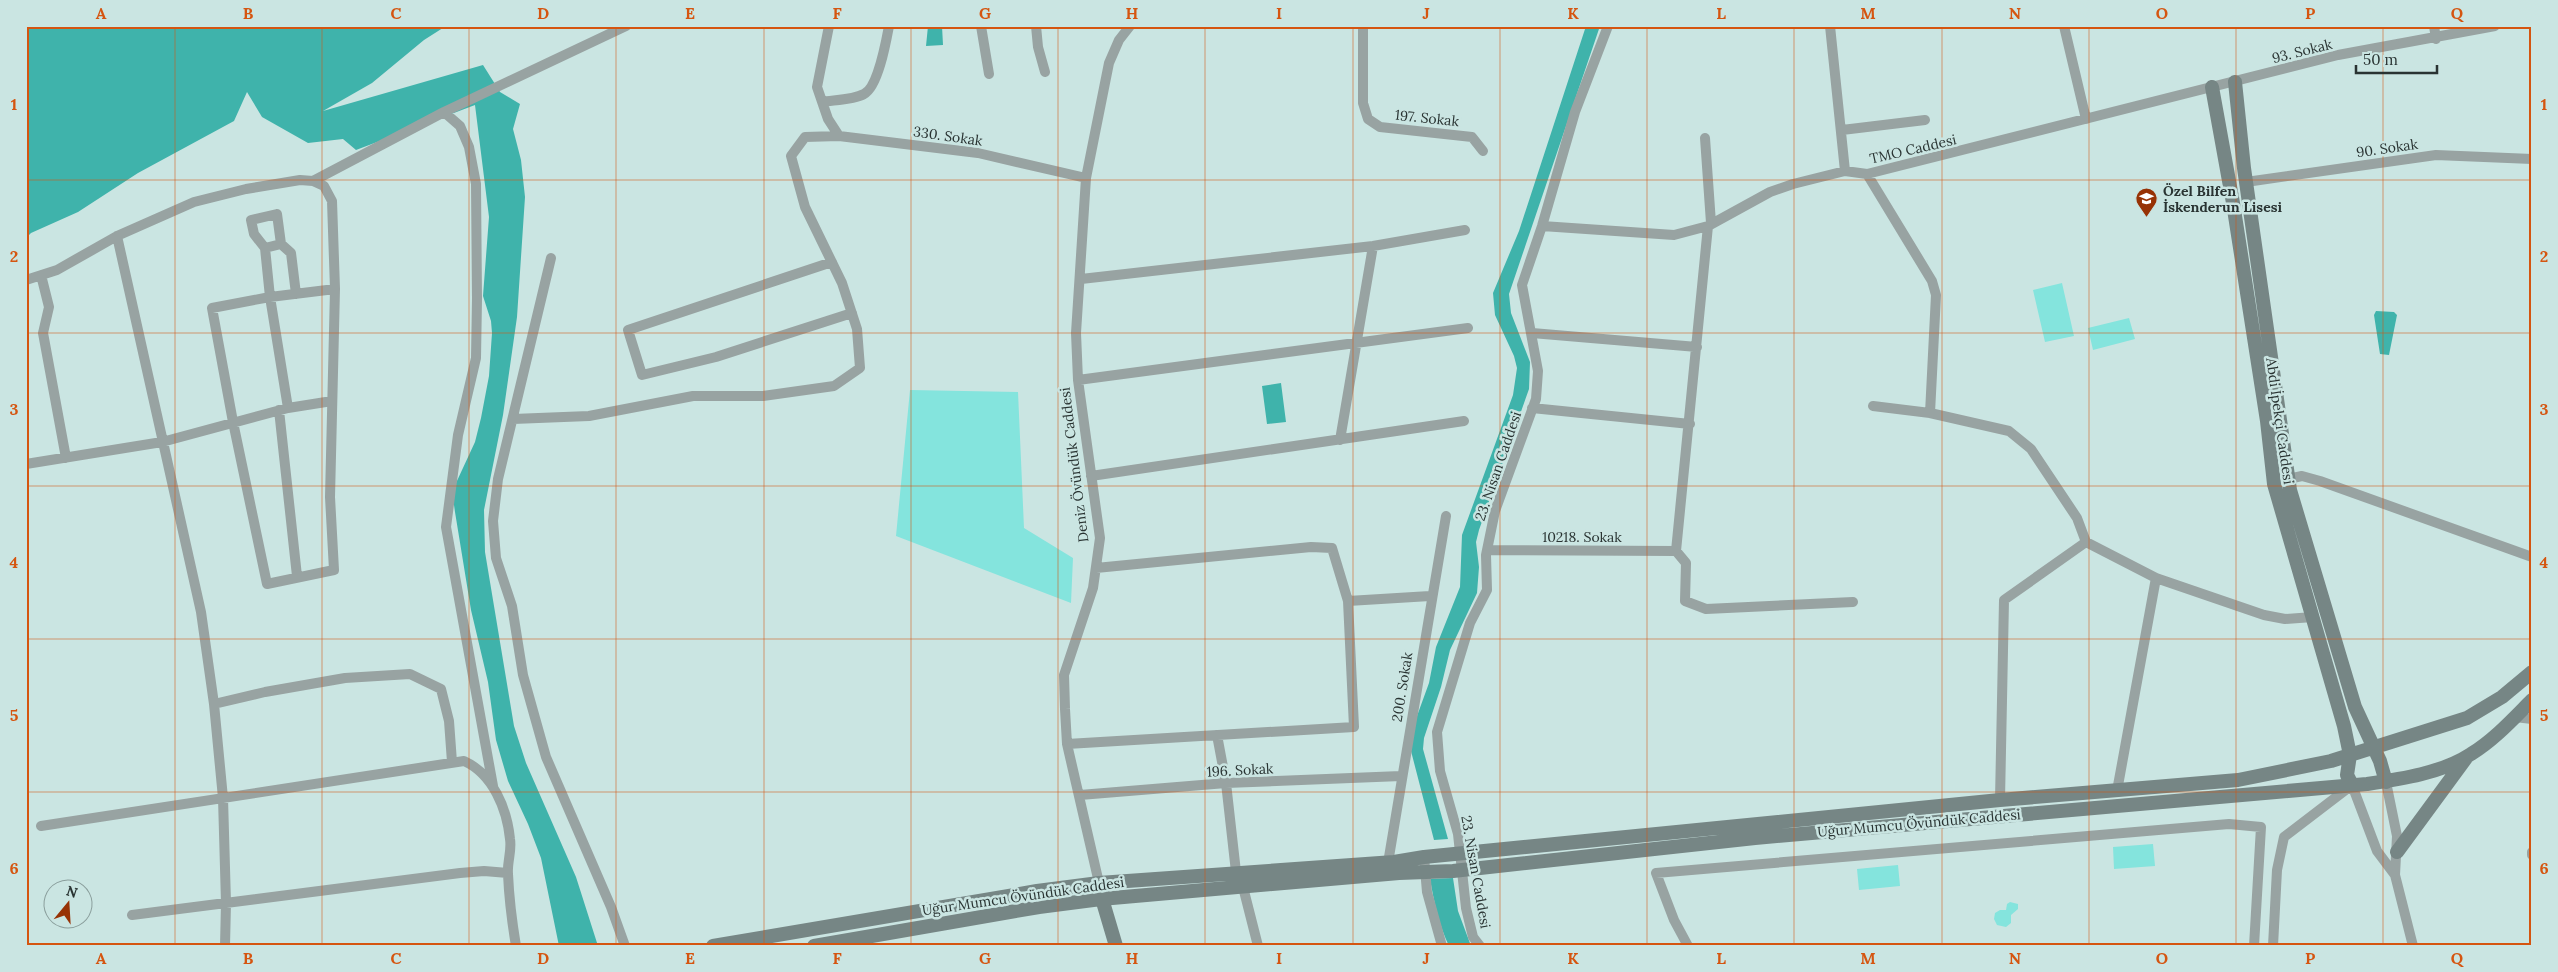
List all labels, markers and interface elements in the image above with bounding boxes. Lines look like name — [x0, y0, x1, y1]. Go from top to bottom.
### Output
text: A — [96, 3, 107, 23]
text: B — [243, 3, 254, 23]
text: C — [390, 3, 402, 23]
text: D — [537, 3, 549, 23]
text: E — [685, 3, 695, 23]
text: F — [832, 3, 842, 23]
text: G — [979, 3, 991, 23]
text: H — [1126, 3, 1139, 23]
text: I — [1276, 3, 1282, 23]
text: J — [1422, 3, 1430, 23]
text: K — [1567, 3, 1579, 23]
text: L — [1716, 3, 1726, 23]
text: M — [1860, 3, 1876, 23]
text: N — [2009, 3, 2021, 23]
text: O — [2156, 3, 2168, 23]
text: P — [2305, 3, 2315, 23]
text: Q — [2451, 3, 2464, 23]
street label: 93. Sokak — [2270, 35, 2334, 67]
scale bar — [2356, 42, 2437, 74]
text: 50 m — [2363, 50, 2398, 69]
text: 1 — [11, 94, 17, 114]
text: 1 — [2541, 94, 2547, 114]
street label: 197. Sokak — [1394, 106, 1460, 130]
street label: 330. Sokak — [912, 122, 984, 150]
street label: TMO Caddesi — [1868, 130, 1958, 168]
street label: 90. Sokak — [2355, 135, 2419, 161]
place label: Özel Bilfen İskenderun Lisesi — [2163, 182, 2282, 216]
school or university icon: Özel Bilfen İskenderun Lisesi — [2135, 187, 2159, 218]
text: 2 — [10, 246, 18, 266]
text: 2 — [2540, 246, 2548, 266]
street label: Abdi İpekçi Caddesi — [2262, 356, 2298, 485]
street label: Deniz Övündük Caddesi — [1056, 386, 1092, 544]
text: 3 — [10, 399, 19, 419]
text: 3 — [2540, 399, 2549, 419]
street label: 23. Nisan Caddesi — [1471, 409, 1525, 523]
street label: 10218. Sokak — [1542, 528, 1622, 546]
text: 4 — [10, 552, 19, 572]
text: 4 — [2540, 552, 2549, 572]
street label: 200. Sokak — [1388, 650, 1416, 723]
text: 5 — [10, 705, 19, 725]
text: 5 — [2540, 705, 2549, 725]
street label: 196. Sokak — [1206, 759, 1274, 781]
street label: Uğur Mumcu Övündük Caddesi — [1817, 805, 2021, 841]
street label: 23. Nisan Caddesi — [1457, 814, 1495, 930]
text: 6 — [9, 858, 19, 878]
text: 6 — [2539, 858, 2549, 878]
street label: Uğur Mumcu Övündük Caddesi — [921, 873, 1125, 919]
north arrow — [42, 880, 92, 930]
text: N — [64, 881, 80, 902]
text: A — [96, 948, 107, 968]
text: B — [243, 948, 254, 968]
text: C — [390, 948, 402, 968]
text: D — [537, 948, 549, 968]
text: E — [685, 948, 695, 968]
text: F — [832, 948, 842, 968]
text: G — [979, 948, 991, 968]
text: H — [1126, 948, 1139, 968]
text: I — [1276, 948, 1282, 968]
text: J — [1422, 948, 1430, 968]
text: K — [1567, 948, 1579, 968]
text: L — [1716, 948, 1726, 968]
text: M — [1860, 948, 1876, 968]
text: N — [2009, 948, 2021, 968]
text: O — [2156, 948, 2168, 968]
text: P — [2305, 948, 2315, 968]
text: Q — [2451, 948, 2464, 968]

